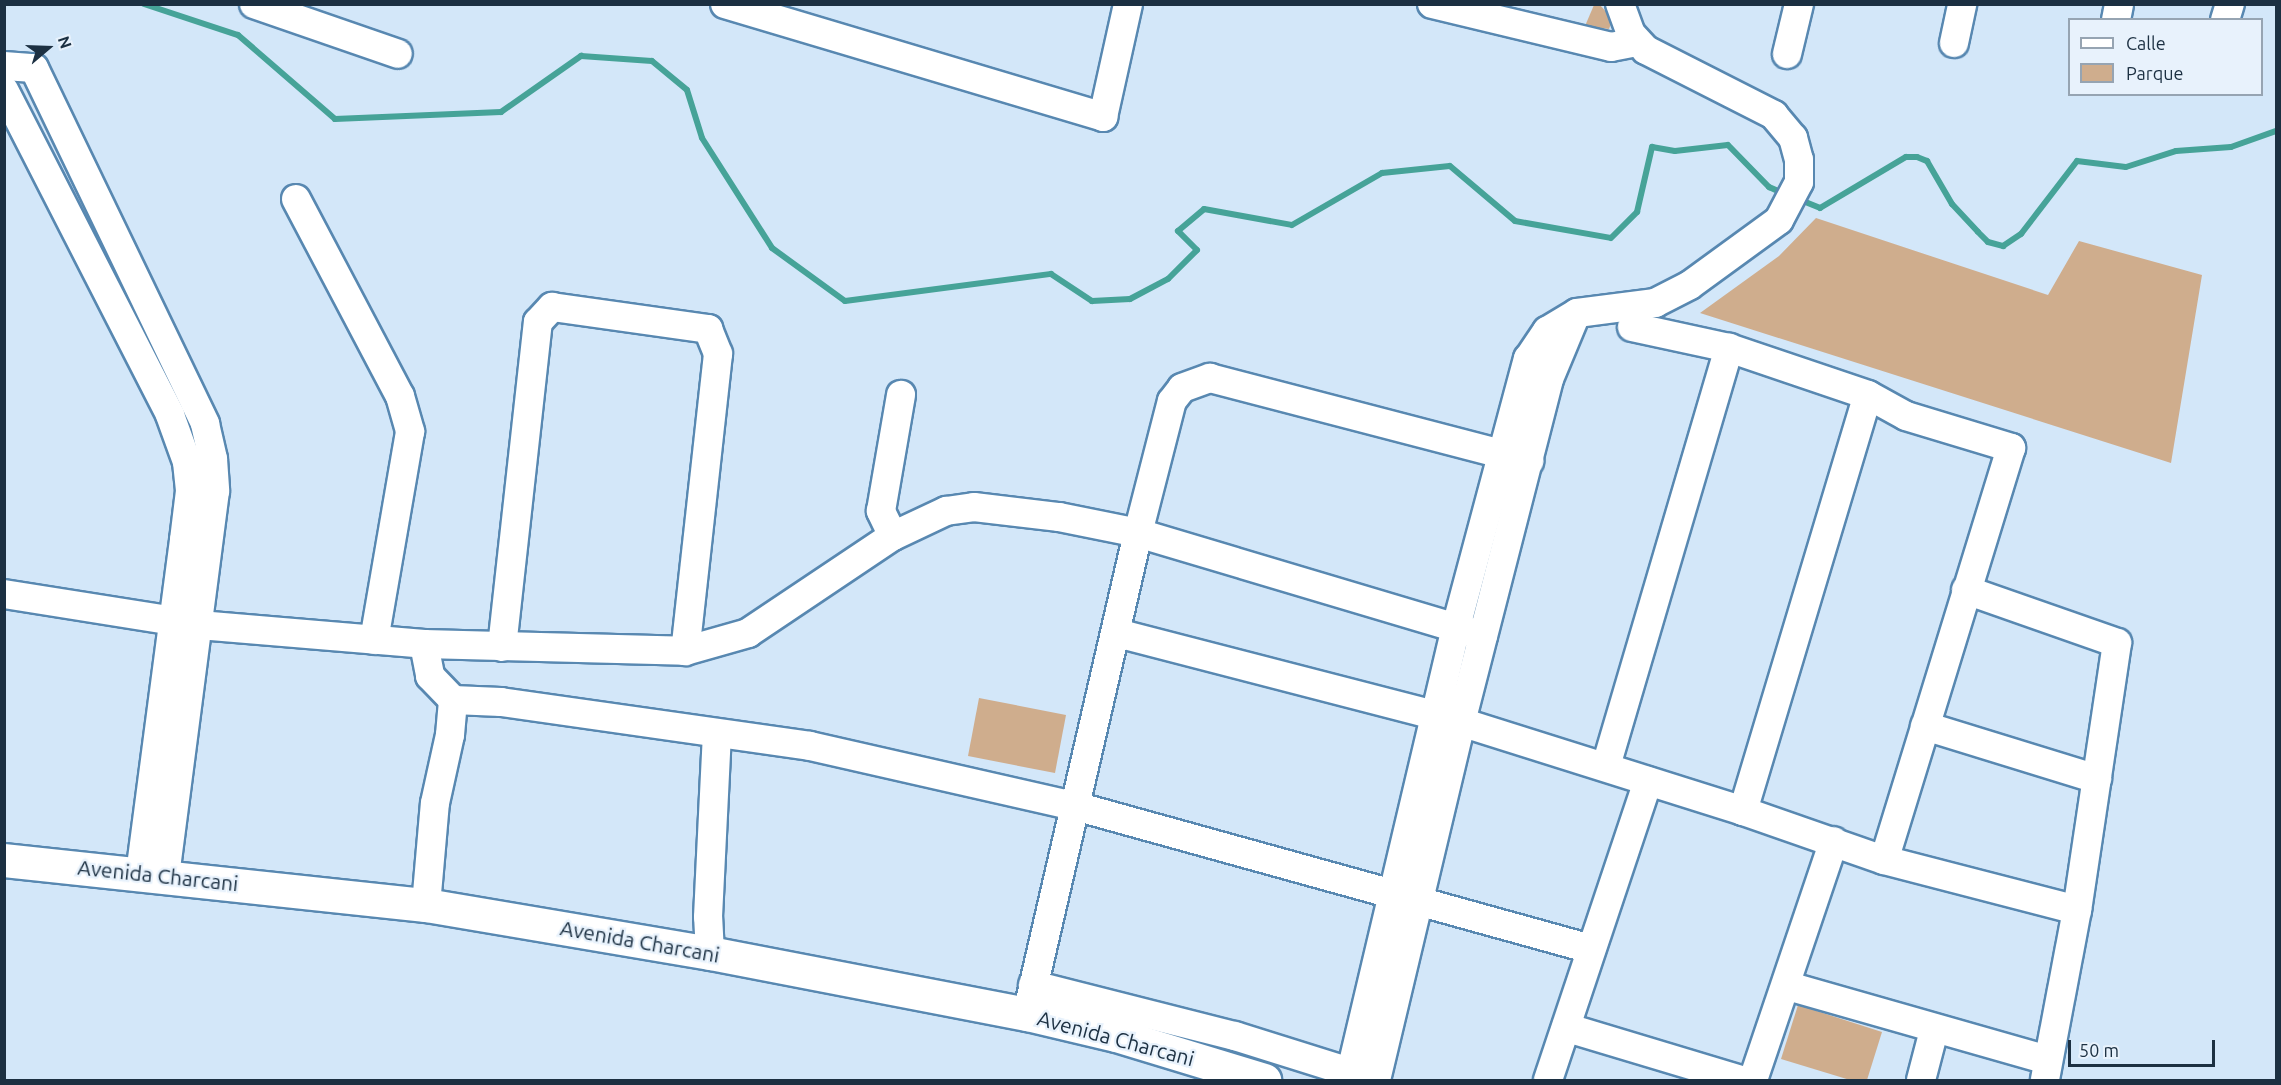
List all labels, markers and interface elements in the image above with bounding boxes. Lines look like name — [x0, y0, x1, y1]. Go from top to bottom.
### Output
north arrow — [18, 18, 78, 78]
legend — [2068, 18, 2263, 96]
text: Calle — [2126, 33, 2166, 53]
text: N — [55, 34, 75, 51]
text: Parque — [2126, 63, 2183, 83]
street label: Avenida Charcani — [76, 854, 240, 896]
street label: Avenida Charcani — [558, 915, 722, 967]
street label: Avenida Charcani — [1035, 1005, 1197, 1071]
scale bar — [2071, 1028, 2218, 1066]
text: 50 m — [2079, 1040, 2119, 1060]

